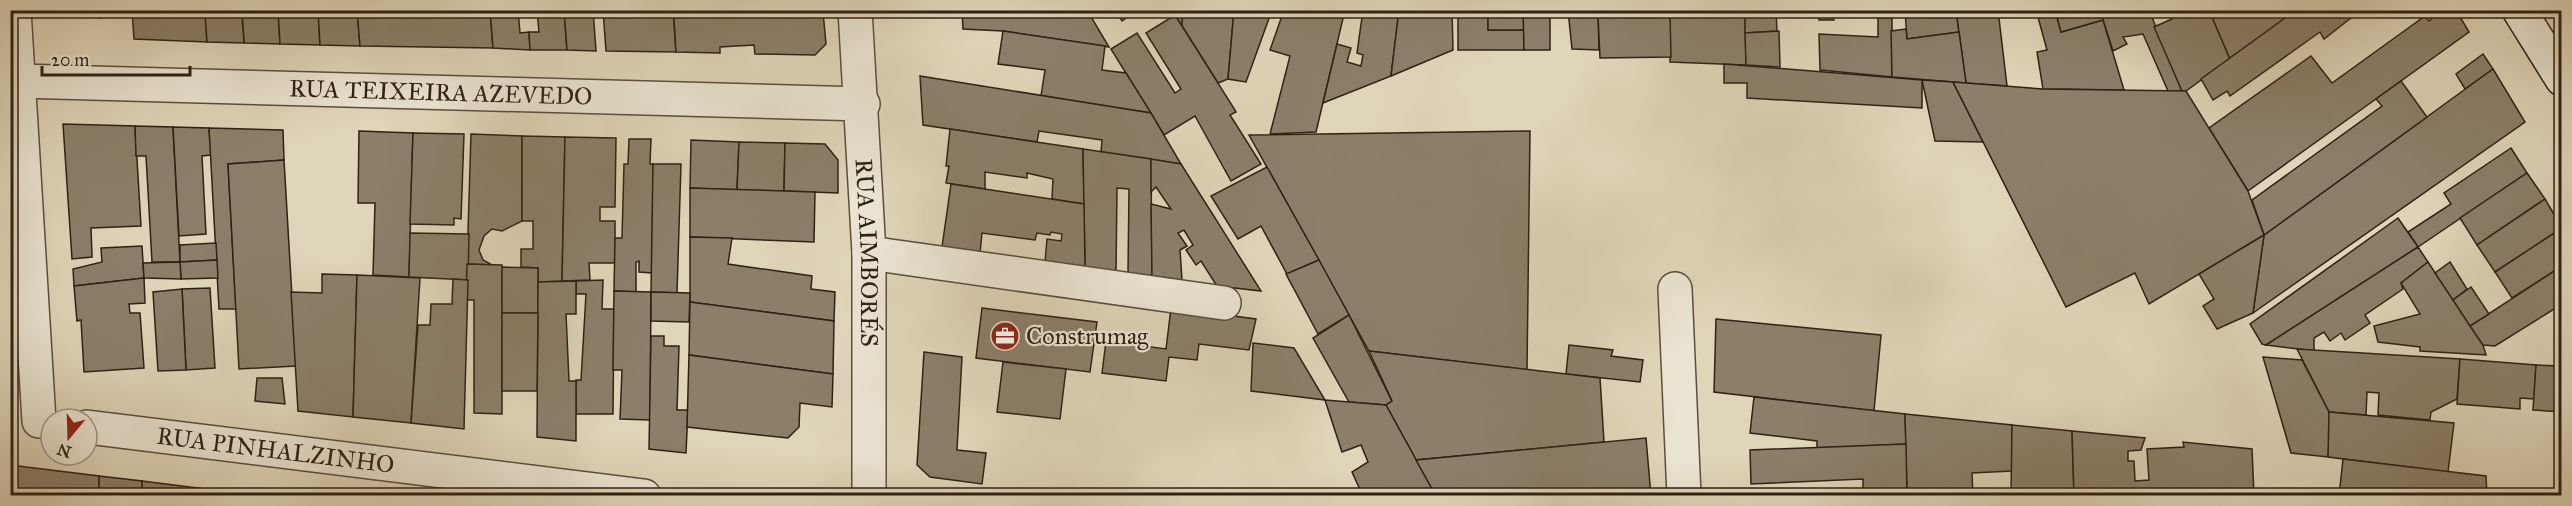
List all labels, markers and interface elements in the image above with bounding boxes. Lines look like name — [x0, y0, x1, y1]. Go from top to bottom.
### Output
scale bar — [42, 39, 190, 77]
text: 20 m — [51, 49, 89, 71]
street label: RUA TEIXEIRA AZEVEDO — [289, 73, 593, 112]
street label: RUA AIMBORÉS — [849, 158, 885, 347]
office icon: Construmag — [989, 320, 1021, 352]
place label: Construmag — [1026, 321, 1149, 351]
north arrow — [39, 407, 99, 467]
street label: RUA PINHALZINHO — [155, 421, 396, 480]
text: N — [54, 439, 74, 462]

